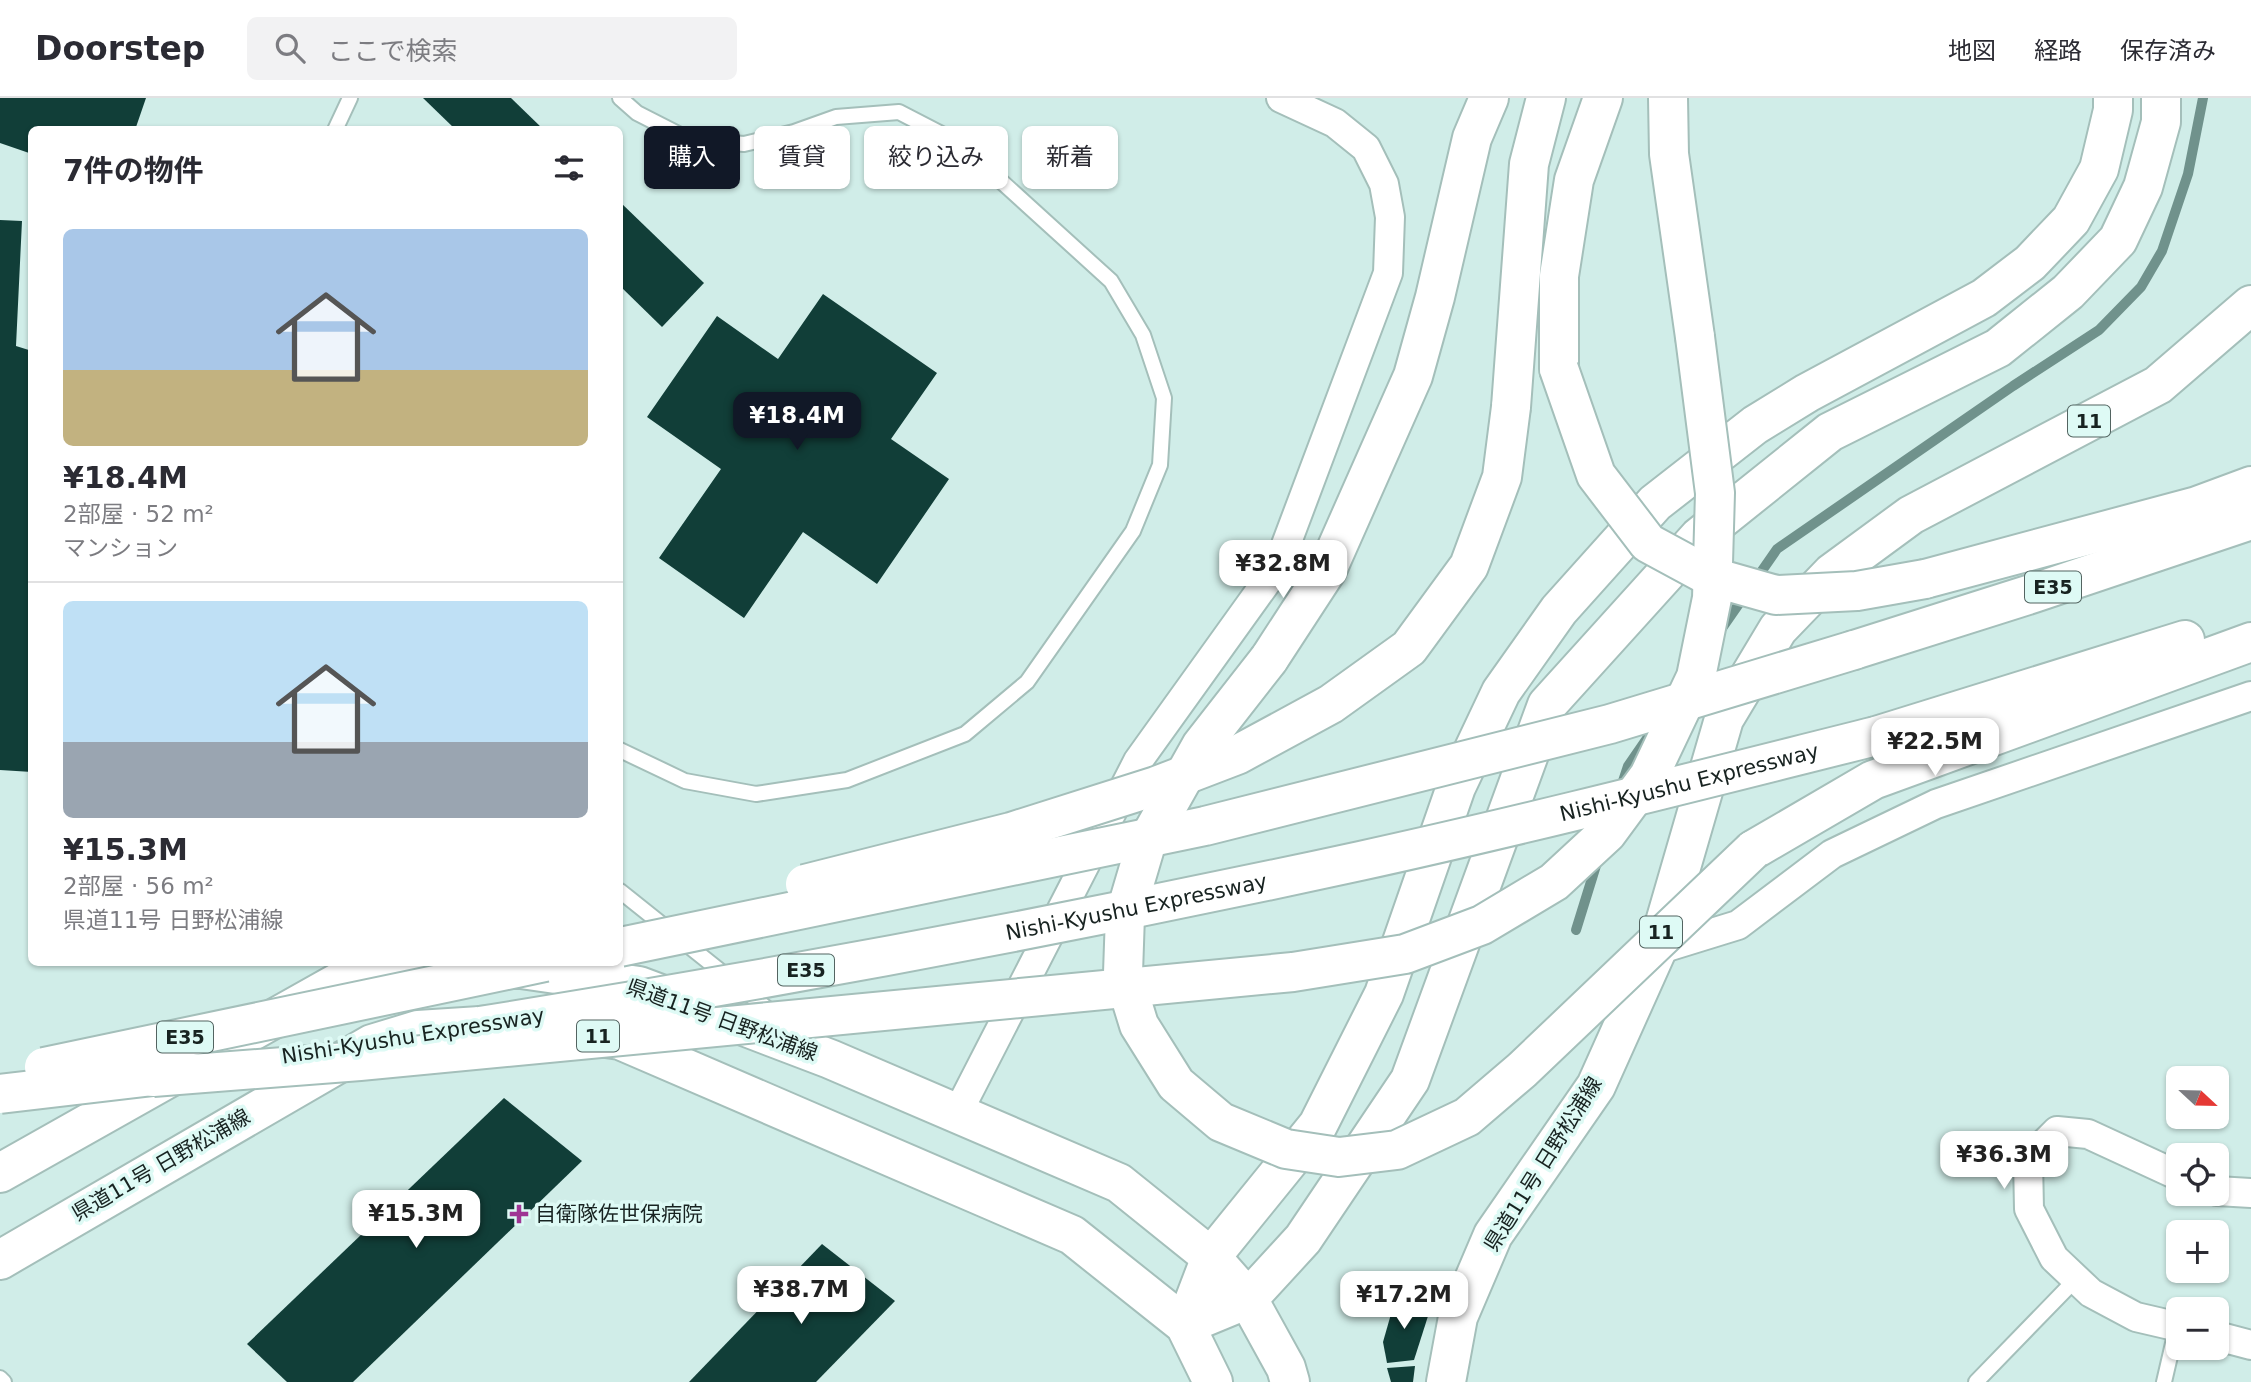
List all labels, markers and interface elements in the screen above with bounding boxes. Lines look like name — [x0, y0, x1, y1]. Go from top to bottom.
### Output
search box — [247, 17, 737, 80]
text: Doorstep — [35, 29, 205, 68]
icon: search — [271, 29, 309, 67]
text: ここで検索 — [327, 36, 457, 66]
text: 地図 — [1948, 37, 1996, 65]
text: 経路 — [2034, 37, 2082, 65]
text: 保存済み — [2120, 37, 2216, 65]
chip: 購入 — [644, 126, 740, 189]
chip: 賃貸 — [754, 126, 850, 189]
chip: 絞り込み — [864, 126, 1008, 189]
chip: 新着 — [1022, 126, 1118, 189]
icon: filters — [550, 149, 588, 187]
text: 7件の物件 — [63, 153, 204, 188]
icon: home — [263, 274, 389, 400]
pin: ¥18.4M — [740, 392, 854, 452]
text: ¥18.4M — [749, 402, 845, 428]
road number: 11 — [2068, 406, 2110, 436]
text: ¥18.4M — [63, 460, 188, 495]
text: 2部屋 · 52 m² — [63, 501, 214, 527]
text: マンション — [63, 535, 178, 561]
pin: ¥32.8M — [1226, 540, 1340, 600]
text: ¥32.8M — [1235, 550, 1331, 576]
road number: E35 — [2025, 572, 2081, 602]
icon: home — [263, 646, 389, 772]
pin: ¥22.5M — [1878, 718, 1992, 778]
text: ¥22.5M — [1887, 728, 1983, 754]
street label: Nishi-Kyushu Expressway — [1557, 739, 1821, 826]
text: ¥15.3M — [63, 832, 188, 867]
street label: Nishi-Kyushu Expressway — [1004, 869, 1269, 945]
text: 2部屋 · 56 m² — [63, 873, 214, 899]
text: 県道11号 日野松浦線 — [63, 907, 284, 933]
road number: 11 — [1640, 916, 1682, 947]
road number: E35 — [778, 954, 834, 986]
street label: 県道11号 日野松浦線 — [623, 974, 821, 1066]
street label: Nishi-Kyushu Expressway — [280, 1003, 546, 1069]
road number: 11 — [577, 1020, 619, 1052]
road number: E35 — [157, 1021, 213, 1052]
north arrow — [2166, 1066, 2230, 1129]
map controls — [2166, 1066, 2229, 1360]
street label: 県道11号 日野松浦線 — [1479, 1072, 1607, 1256]
street label: 県道11号 日野松浦線 — [68, 1104, 254, 1226]
pin: ¥36.3M — [1947, 1132, 2061, 1191]
text: ¥36.3M — [1956, 1141, 2052, 1167]
button: locate — [2166, 1143, 2229, 1206]
pin: ¥15.3M — [359, 1190, 473, 1250]
text: ¥15.3M — [368, 1200, 464, 1226]
place label: 自衛隊佐世保病院 — [535, 1202, 703, 1226]
marker: 自衛隊佐世保病院 — [509, 1204, 529, 1224]
button: + — [2166, 1220, 2229, 1283]
pin: ¥38.7M — [744, 1266, 858, 1326]
pin: ¥17.2M — [1347, 1272, 1461, 1331]
text: ¥38.7M — [753, 1276, 849, 1302]
text: ¥17.2M — [1356, 1281, 1452, 1307]
button: − — [2166, 1297, 2229, 1360]

